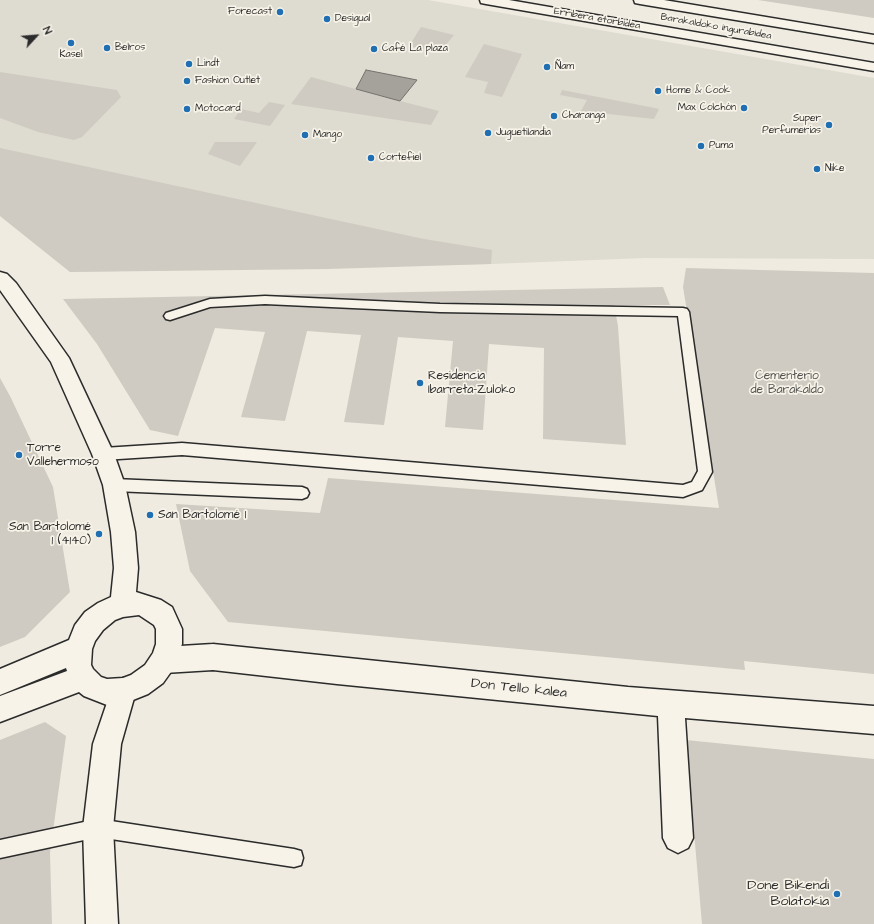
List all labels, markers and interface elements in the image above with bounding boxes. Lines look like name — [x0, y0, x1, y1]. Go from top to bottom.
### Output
street label: Erribera etorbidea — [553, 5, 641, 33]
place label: Forecast — [228, 6, 272, 18]
marker: Forecast — [275, 7, 285, 17]
street label: Barakaldoko ingurabidea — [660, 11, 772, 43]
place label: Desigual — [335, 13, 370, 25]
marker: Desigual — [322, 14, 332, 24]
north arrow — [16, 16, 56, 56]
text: N — [39, 24, 55, 37]
marker: Kasel — [66, 38, 76, 48]
place label: Belros — [115, 42, 145, 54]
marker: Belros — [102, 43, 112, 53]
place label: Café La plaza — [382, 43, 448, 55]
marker: Café La plaza — [369, 44, 379, 54]
place label: Kasel — [59, 49, 83, 61]
place label: Lindt — [197, 58, 220, 70]
marker: Lindt — [184, 59, 194, 69]
place label: Ñam — [555, 61, 574, 73]
marker: Ñam — [542, 62, 552, 72]
place label: Fashion Outlet — [195, 75, 260, 87]
marker: Fashion Outlet — [182, 76, 192, 86]
place label: Home & Cook — [666, 85, 730, 97]
marker: Home & Cook — [653, 86, 663, 96]
place label: Max Colchón — [678, 102, 736, 114]
place label: Motocard — [195, 103, 241, 115]
marker: Max Colchón — [739, 103, 749, 113]
marker: Motocard — [182, 104, 192, 114]
place label: Charanga — [562, 110, 605, 122]
marker: Charanga — [549, 111, 559, 121]
place label: Super Perfumerías — [762, 113, 821, 136]
marker: Super Perfumerías — [824, 120, 834, 130]
place label: Juguetilandia — [496, 127, 551, 139]
marker: Juguetilandia — [483, 128, 493, 138]
place label: Mango — [313, 129, 342, 141]
marker: Mango — [300, 130, 310, 140]
place label: Puma — [709, 140, 733, 152]
marker: Puma — [696, 141, 706, 151]
place label: Cortefiel — [379, 152, 421, 164]
marker: Cortefiel — [366, 153, 376, 163]
place label: Nike — [825, 163, 844, 175]
marker: Nike — [812, 164, 822, 174]
place label: Residencia Ibarreta-Zuloko — [428, 369, 515, 397]
park label: Cementerio de Barakaldo — [750, 369, 824, 397]
marker: Residencia Ibarreta-Zuloko — [415, 378, 425, 388]
place label: Torre Vallehermoso — [27, 441, 99, 469]
marker: Torre Vallehermoso — [14, 450, 24, 460]
place label: San Bartolomé 1 — [158, 508, 246, 522]
marker: San Bartolomé 1 — [145, 510, 155, 520]
place label: San Bartolomé 1 (4140) — [9, 520, 91, 548]
marker: San Bartolomé 1 (4140) — [94, 529, 104, 539]
street label: Don Tello kalea — [470, 676, 568, 702]
place label: Done Bikendi Bolatokia — [747, 878, 829, 910]
marker: Done Bikendi Bolatokia — [832, 889, 842, 899]

